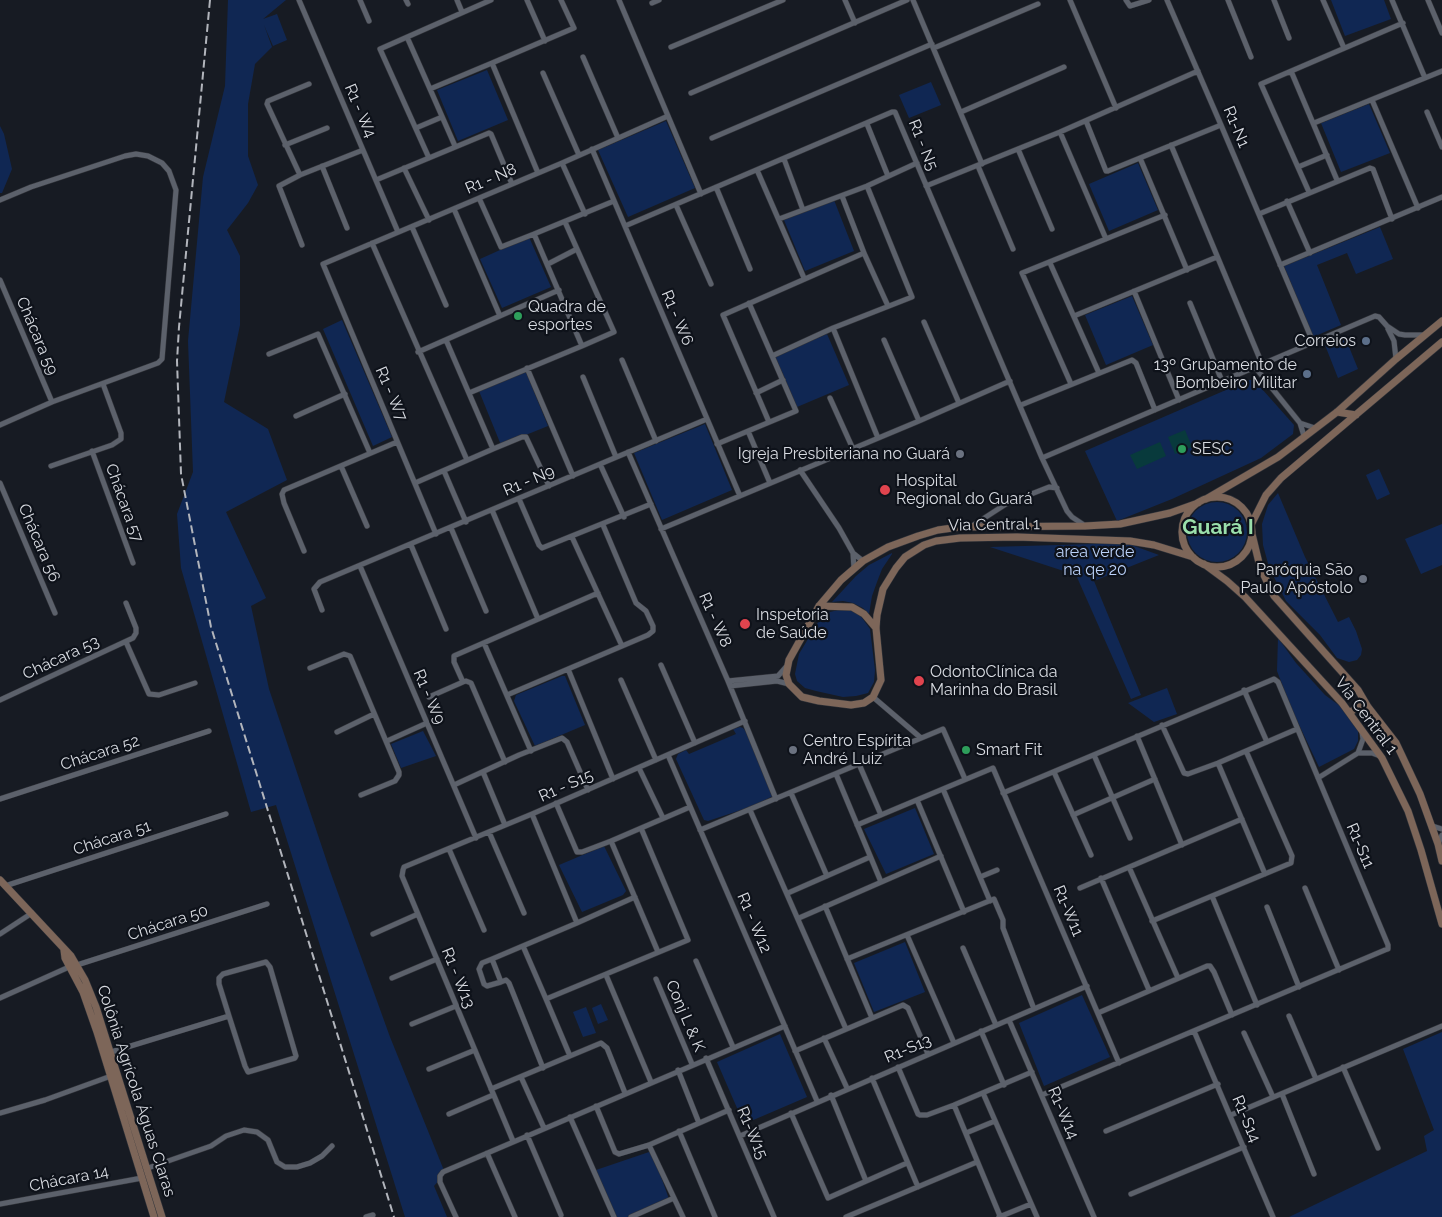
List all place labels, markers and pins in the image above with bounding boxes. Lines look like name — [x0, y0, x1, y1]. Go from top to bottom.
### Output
place label: Quadra de esportes — [528, 297, 606, 335]
marker: Quadra de esportes — [512, 310, 524, 322]
place label: Correios — [1294, 331, 1356, 351]
marker: Correios — [1360, 335, 1372, 347]
place label: 13º Grupamento de Bombeiro Militar — [1154, 355, 1297, 393]
marker: 13º Grupamento de Bombeiro Militar — [1301, 368, 1313, 380]
place label: SESC — [1192, 439, 1232, 459]
marker: SESC — [1176, 443, 1188, 455]
place label: Igreja Presbiteriana no Guará — [738, 444, 950, 464]
marker: Igreja Presbiteriana no Guará — [954, 448, 966, 460]
place label: Hospital Regional do Guará — [896, 471, 1032, 509]
marker: Hospital Regional do Guará — [878, 483, 892, 497]
place label: Paróquia São Paulo Apóstolo — [1240, 560, 1353, 598]
marker: Paróquia São Paulo Apóstolo — [1357, 573, 1369, 585]
place label: Inspetoria de Saúde — [756, 605, 829, 643]
marker: Inspetoria de Saúde — [738, 617, 752, 631]
place label: OdontoClínica da Marinha do Brasil — [930, 662, 1057, 700]
marker: OdontoClínica da Marinha do Brasil — [912, 674, 926, 688]
place label: Centro Espírita André Luiz — [803, 731, 911, 769]
place label: Smart Fit — [976, 740, 1042, 760]
marker: Centro Espírita André Luiz — [787, 744, 799, 756]
marker: Smart Fit — [960, 744, 972, 756]

